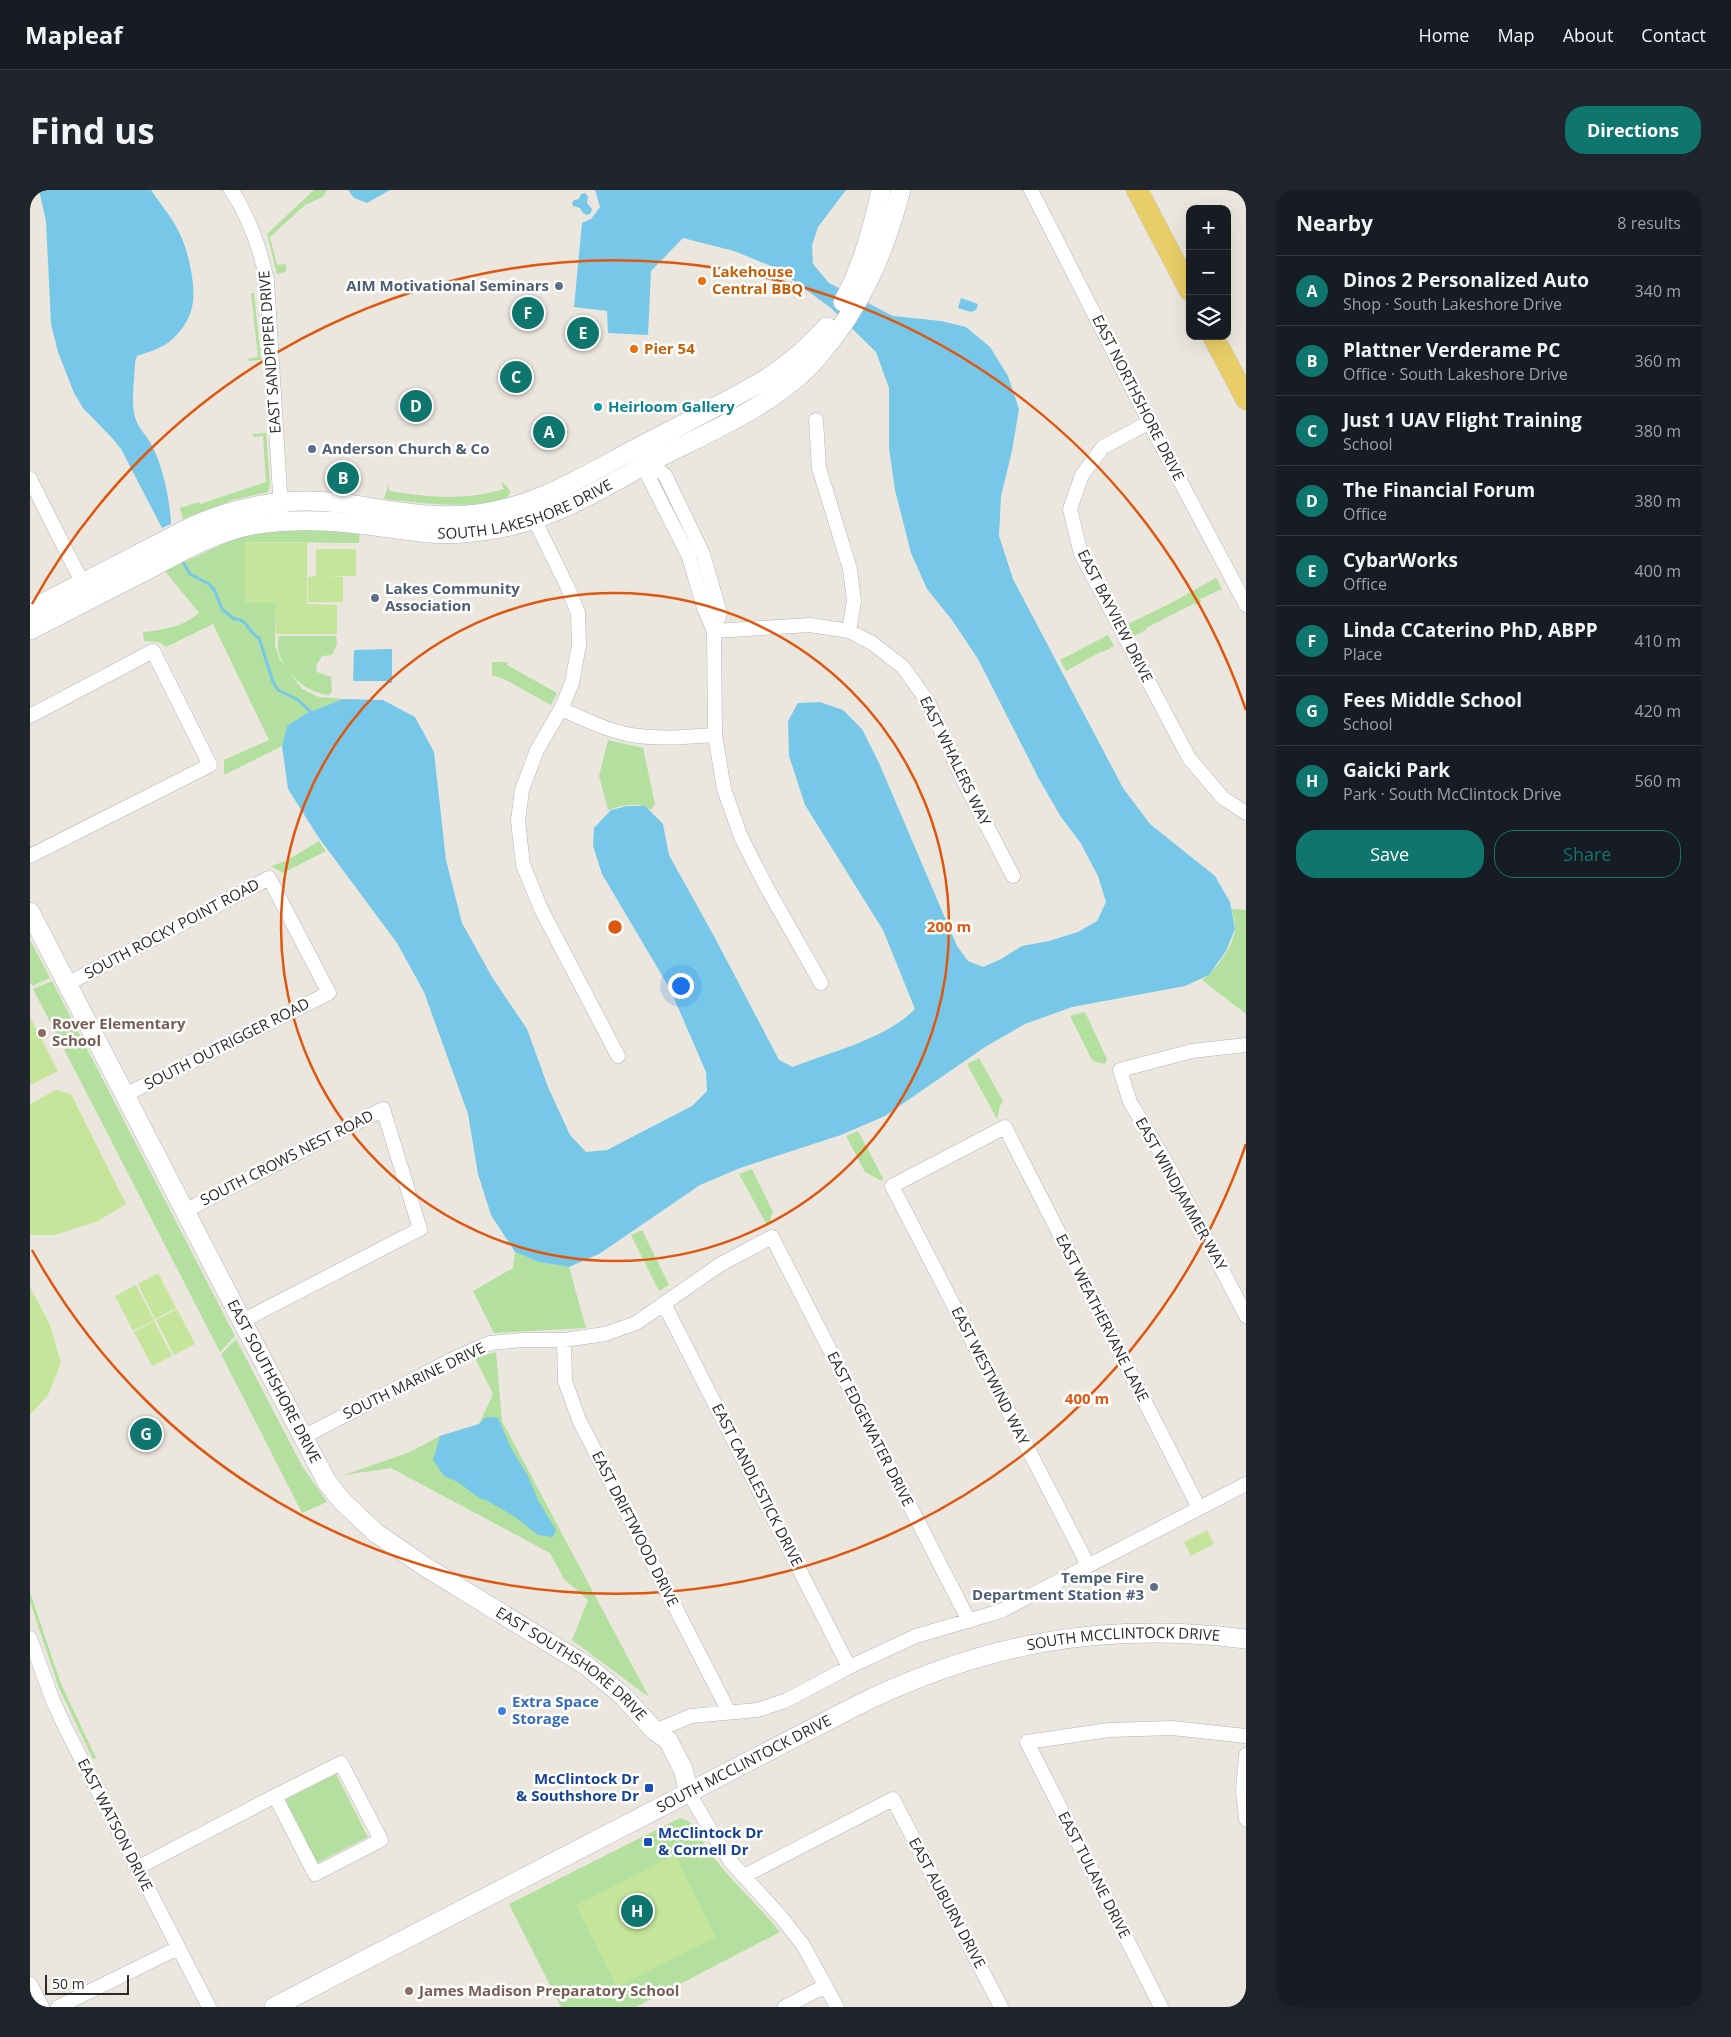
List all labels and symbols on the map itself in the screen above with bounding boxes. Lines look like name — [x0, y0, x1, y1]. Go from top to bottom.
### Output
place label: Lakehouse Central BBQ — [712, 261, 803, 298]
street label: EAST SANDPIPER DRIVE — [253, 270, 285, 434]
place label: AIM Motivational Seminars — [346, 275, 549, 295]
marker: Lakehouse Central BBQ — [696, 275, 708, 287]
marker: AIM Motivational Seminars — [553, 280, 565, 292]
pin: F — [512, 294, 544, 332]
street label: EAST NORTHSHORE DRIVE — [1088, 311, 1190, 484]
pin: E — [567, 314, 599, 352]
place label: Pier 54 — [644, 338, 695, 358]
marker: Pier 54 — [628, 343, 640, 355]
pin: C — [500, 358, 532, 396]
pin: D — [400, 387, 432, 425]
place label: Heirloom Gallery — [608, 396, 735, 416]
marker: Heirloom Gallery — [592, 401, 604, 413]
pin: A — [533, 413, 565, 451]
place label: Anderson Church & Co — [322, 438, 489, 458]
marker: Anderson Church & Co — [306, 443, 318, 455]
pin: B — [327, 459, 359, 497]
street label: SOUTH LAKESHORE DRIVE — [437, 474, 615, 543]
street label: EAST BAYVIEW DRIVE — [1074, 546, 1158, 685]
place label: Lakes Community Association — [385, 578, 520, 615]
marker: Lakes Community Association — [369, 592, 381, 604]
street label: EAST WHALERS WAY — [916, 692, 996, 829]
street label: SOUTH ROCKY POINT ROAD — [81, 873, 263, 983]
text: 200 m — [927, 916, 971, 936]
centre of rings — [606, 918, 624, 936]
your location — [668, 973, 694, 999]
street label: SOUTH OUTRIGGER ROAD — [140, 993, 313, 1094]
place label: Rover Elementary School — [52, 1013, 186, 1050]
marker: Rover Elementary School — [36, 1027, 48, 1039]
street label: SOUTH CROWS NEST ROAD — [197, 1105, 376, 1210]
street label: EAST WINDJAMMER WAY — [1131, 1113, 1233, 1274]
street label: EAST WEATHERVANE LANE — [1052, 1230, 1154, 1405]
street label: EAST SOUTHSHORE DRIVE — [223, 1296, 326, 1466]
street label: EAST WESTWIND WAY — [947, 1303, 1035, 1449]
street label: SOUTH MARINE DRIVE — [339, 1337, 488, 1423]
street label: EAST EDGEWATER DRIVE — [823, 1348, 919, 1509]
text: 400 m — [1065, 1388, 1109, 1408]
street label: EAST CANDLESTICK DRIVE — [708, 1400, 808, 1569]
pin: G — [130, 1415, 162, 1453]
street label: EAST DRIFTWOOD DRIVE — [588, 1447, 684, 1610]
place label: Tempe Fire Department Station #3 — [972, 1567, 1144, 1604]
marker: Tempe Fire Department Station #3 — [1148, 1581, 1160, 1593]
street label: EAST SOUTHSHORE DRIVE — [492, 1602, 652, 1724]
street label: SOUTH MCCLINTOCK DRIVE — [1025, 1622, 1221, 1654]
place label: Extra Space Storage — [512, 1691, 599, 1728]
marker: Extra Space Storage — [496, 1705, 508, 1717]
street label: SOUTH MCCLINTOCK DRIVE — [653, 1710, 834, 1817]
street label: EAST WATSON DRIVE — [74, 1755, 158, 1894]
place label: McClintock Dr & Southshore Dr — [516, 1768, 639, 1805]
marker: McClintock Dr & Southshore Dr — [643, 1782, 655, 1794]
street label: EAST TULANE DRIVE — [1054, 1808, 1136, 1941]
place label: McClintock Dr & Cornell Dr — [658, 1822, 763, 1859]
street label: EAST AUBURN DRIVE — [905, 1834, 991, 1971]
marker: McClintock Dr & Cornell Dr — [642, 1836, 654, 1848]
pin: H — [621, 1892, 653, 1930]
scale bar — [45, 1972, 129, 1995]
place label: James Madison Preparatory School — [417, 1980, 679, 2000]
marker: James Madison Preparatory School — [403, 1985, 415, 1997]

